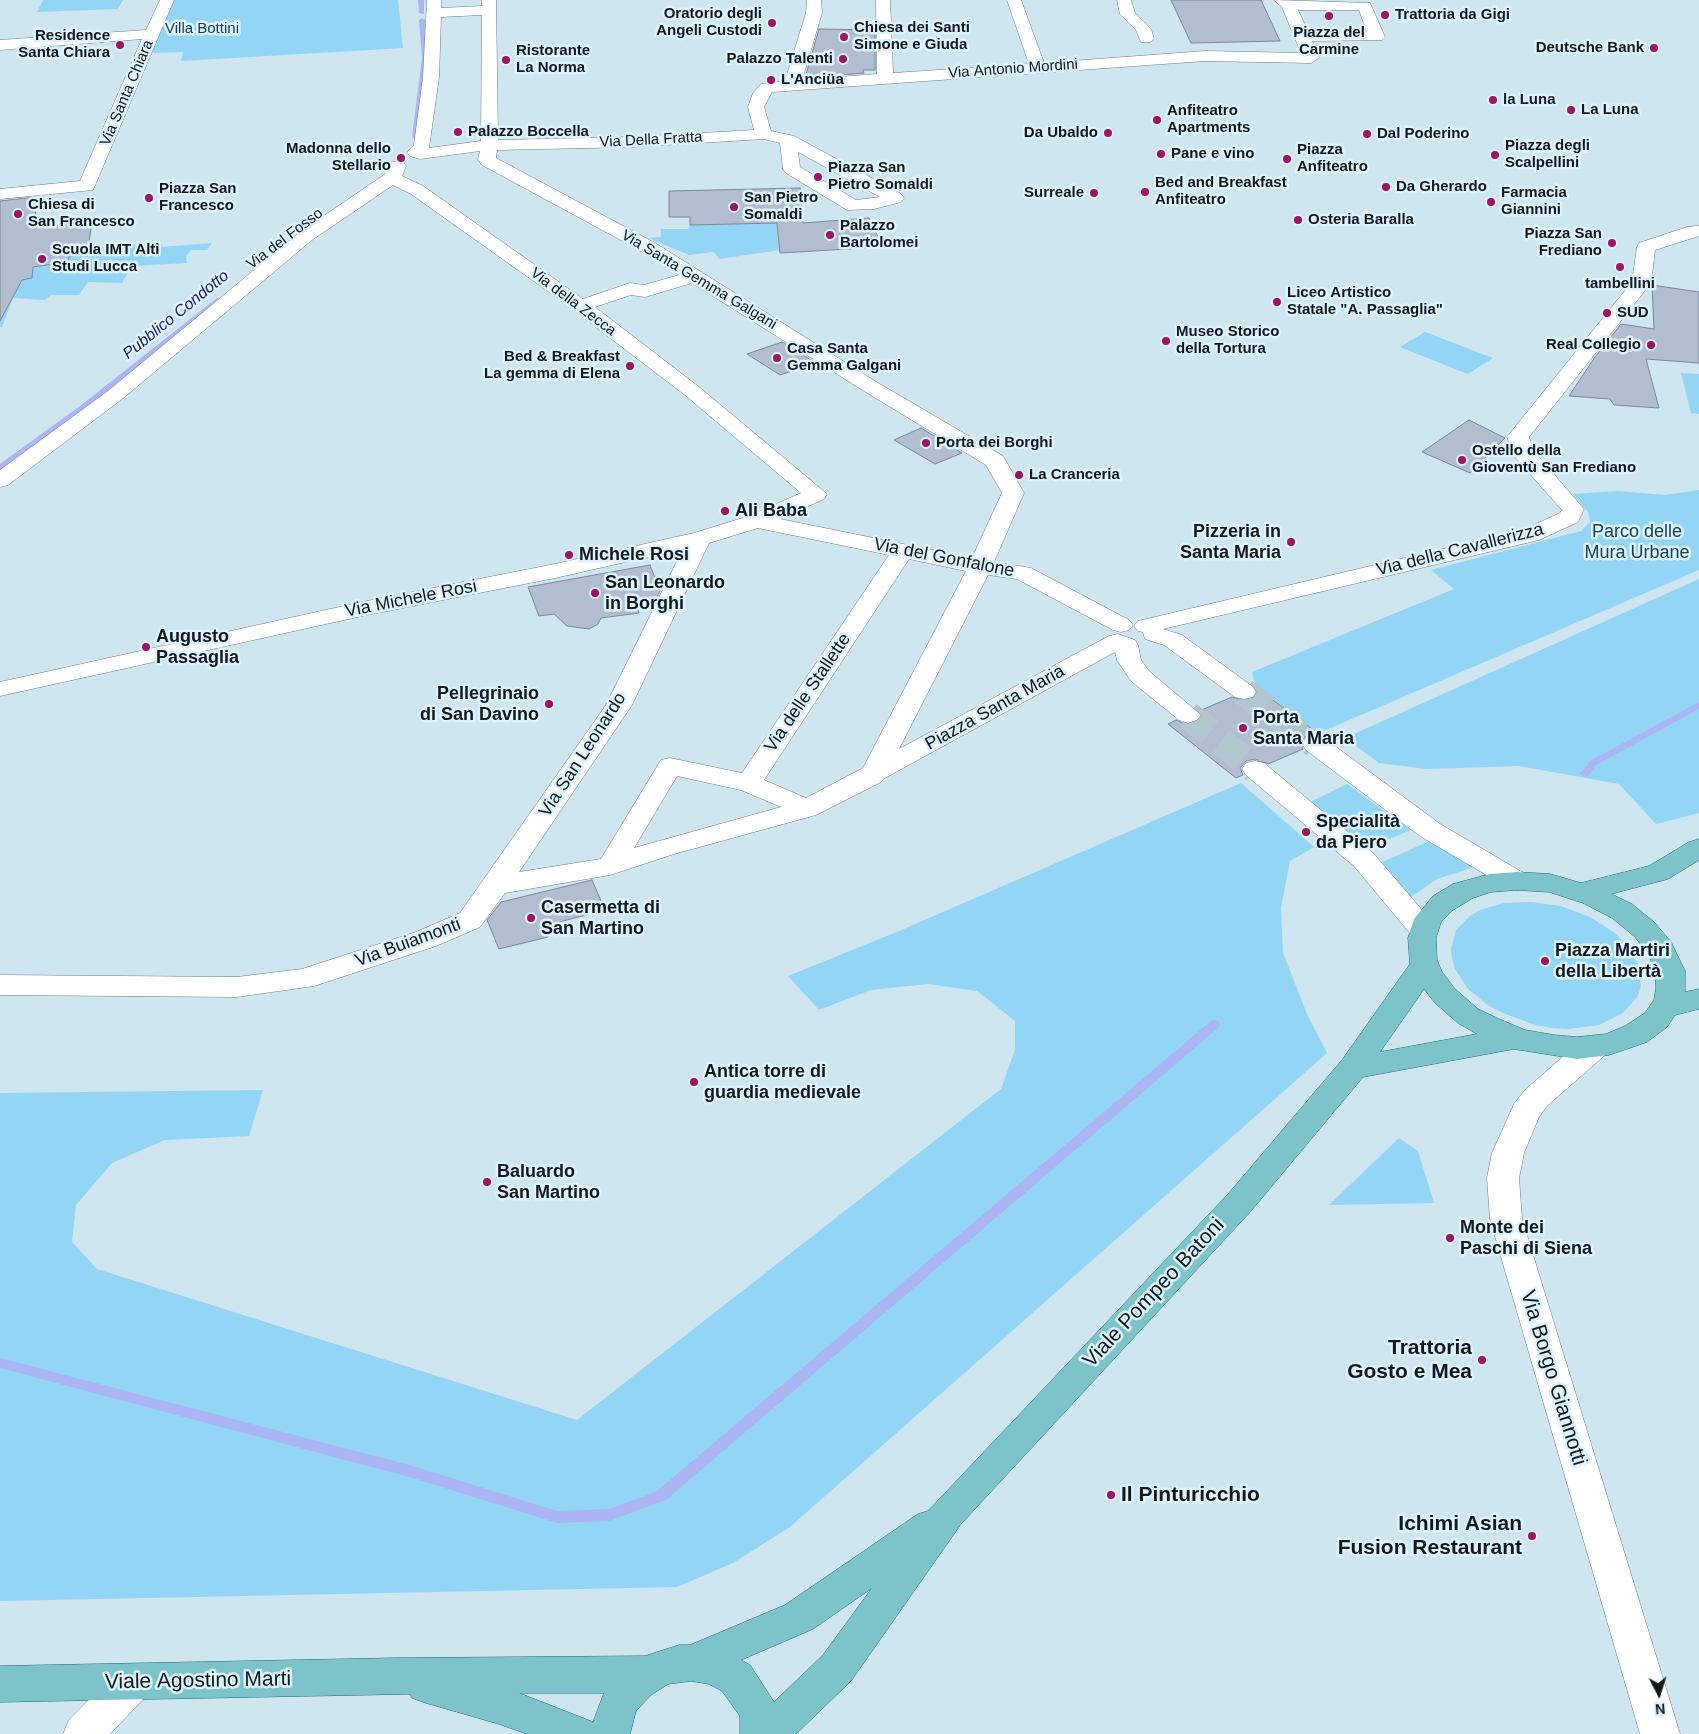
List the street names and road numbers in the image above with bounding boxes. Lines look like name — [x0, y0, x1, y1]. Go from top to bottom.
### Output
street label: Via Santa Chiara — [97, 37, 157, 149]
street label: Via Antonio Mordini — [948, 55, 1078, 83]
street label: Via Della Fratta — [599, 128, 703, 152]
street label: Via del Fosso — [243, 205, 327, 273]
street label: Via Santa Gemma Galgani — [618, 226, 780, 334]
street label: Via della Zecca — [527, 264, 619, 340]
street label: Via della Cavallerizza — [1374, 519, 1546, 581]
street label: Via del Gonfalone — [872, 534, 1016, 582]
street label: Via Michele Rosi — [343, 576, 479, 622]
street label: Via delle Stallette — [760, 629, 856, 757]
street label: Piazza Santa Maria — [922, 661, 1068, 755]
street label: Via San Leonardo — [535, 689, 631, 821]
street label: Via Buiamonti — [352, 914, 464, 972]
street label: Viale Pompeo Batoni — [1078, 1213, 1230, 1373]
street label: Via Borgo Giannotti — [1514, 1287, 1592, 1469]
street label: Viale Agostino Marti — [105, 1667, 291, 1695]

